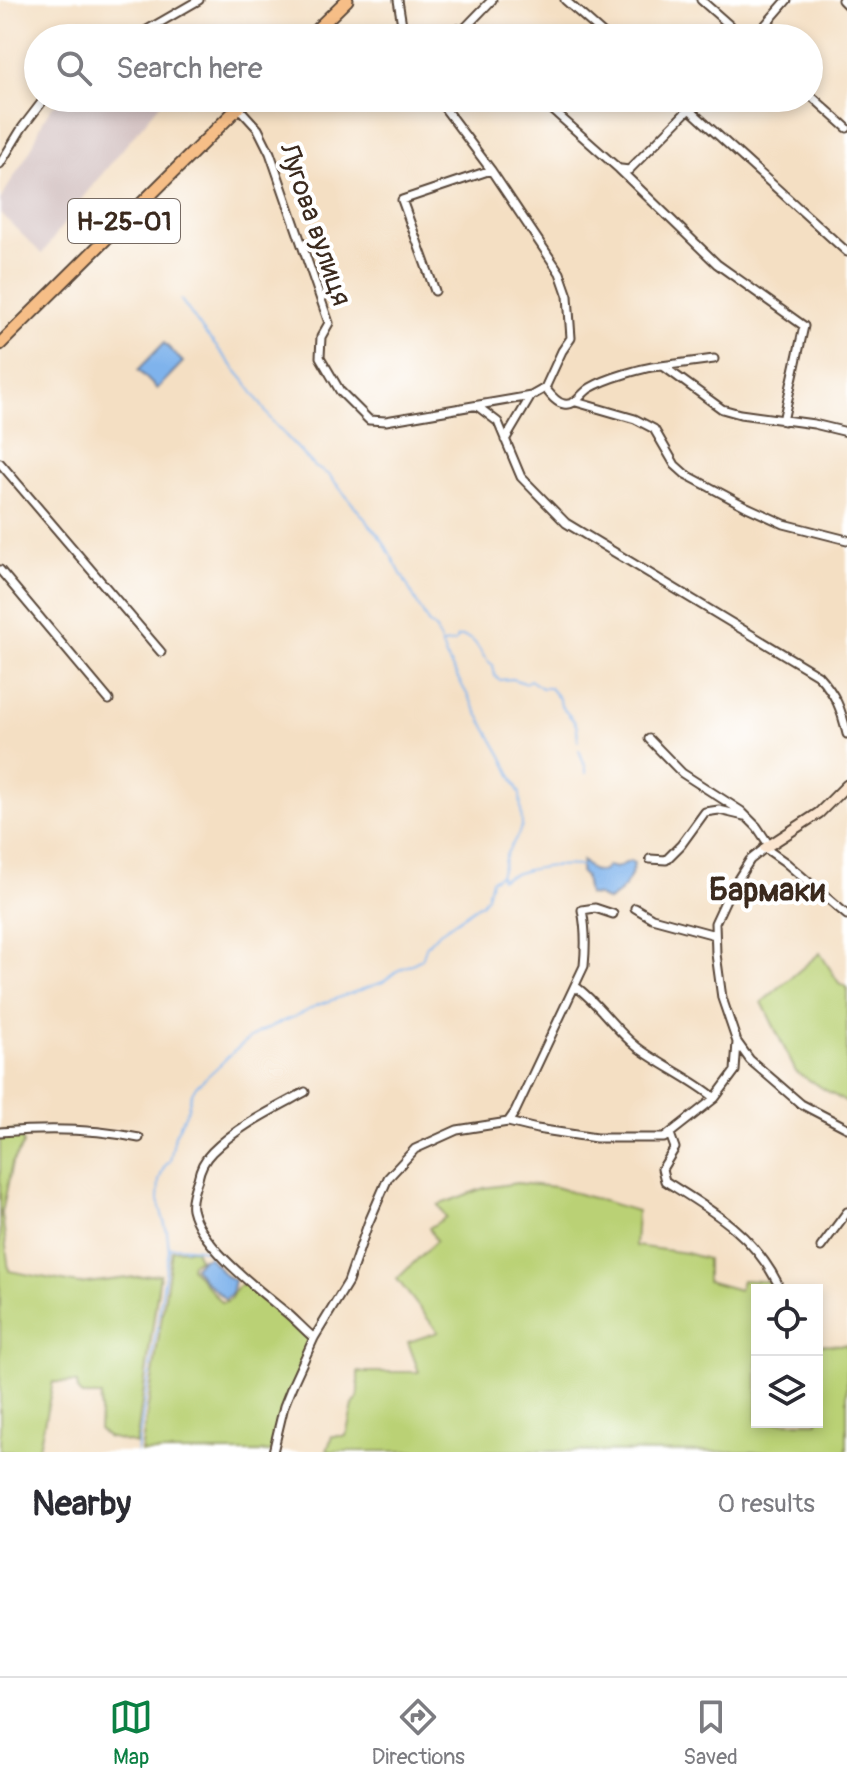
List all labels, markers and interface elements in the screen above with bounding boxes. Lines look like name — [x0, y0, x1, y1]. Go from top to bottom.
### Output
search box — [24, 24, 823, 112]
icon: search — [52, 46, 96, 90]
text: Search here — [116, 50, 263, 87]
street label: Лугова вулиця — [270, 138, 359, 310]
road number: Н-25-01 — [68, 199, 180, 243]
district label: Бармаки — [709, 871, 826, 911]
map controls — [751, 1284, 823, 1428]
button: locate — [751, 1284, 823, 1356]
button: layers — [751, 1356, 823, 1428]
text: Nearby — [32, 1483, 131, 1526]
text: 0 results — [718, 1488, 815, 1520]
tab: Map — [109, 1695, 153, 1771]
tab: Directions — [372, 1695, 465, 1771]
tab: Saved — [683, 1695, 738, 1771]

